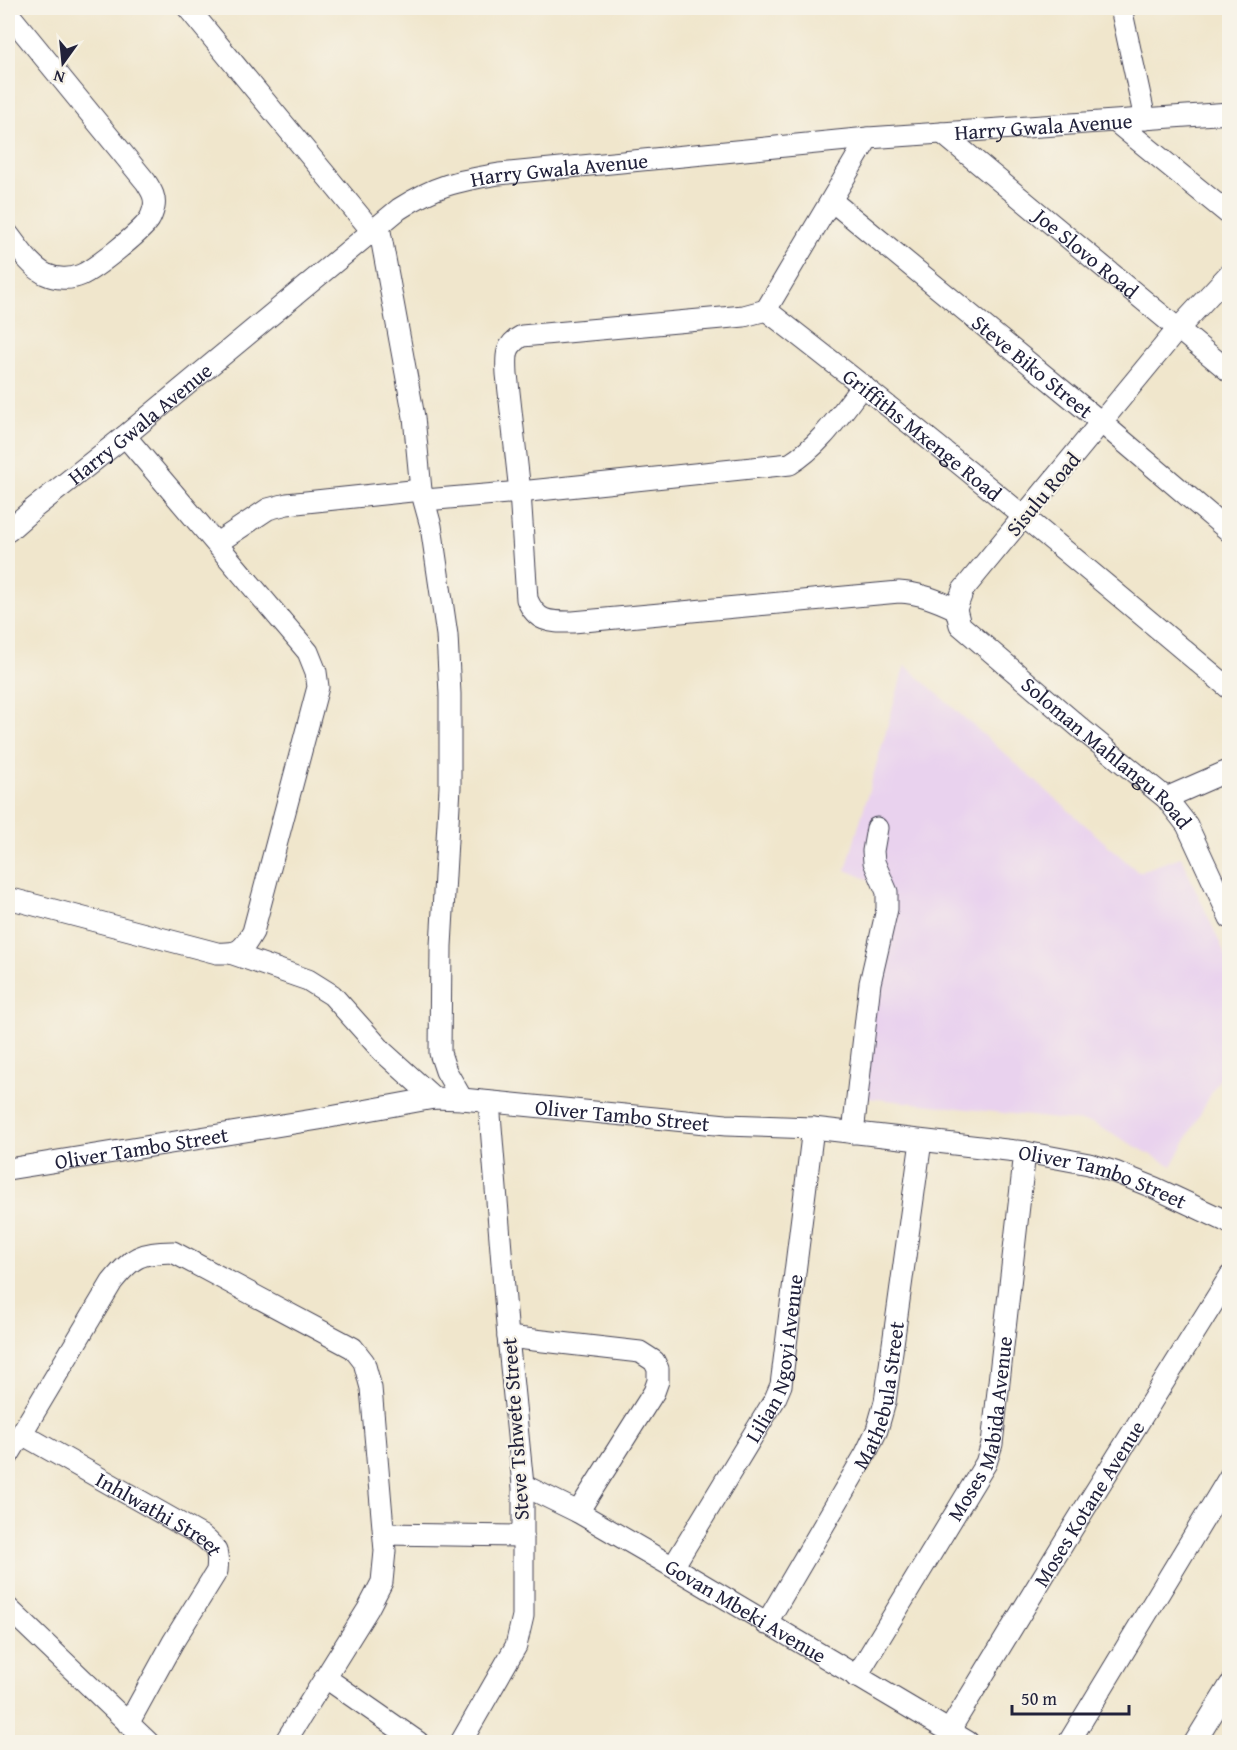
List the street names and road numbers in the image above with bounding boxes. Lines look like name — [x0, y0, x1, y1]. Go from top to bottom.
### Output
street label: Harry Gwala Avenue — [953, 104, 1133, 147]
street label: Harry Gwala Avenue — [468, 144, 650, 194]
street label: Joe Slovo Road — [1025, 198, 1146, 306]
street label: Steve Biko Street — [966, 307, 1101, 426]
street label: Harry Gwala Avenue — [61, 355, 218, 492]
street label: Griffiths Mxenge Road — [836, 360, 1010, 509]
street label: Sisulu Road — [998, 444, 1088, 543]
street label: Soloman Mahlangu Road — [1015, 669, 1200, 836]
street label: Oliver Tambo Street — [534, 1091, 712, 1139]
street label: Oliver Tambo Street — [52, 1118, 231, 1177]
street label: Oliver Tambo Street — [1016, 1136, 1192, 1216]
street label: Lilian Ngoyi Avenue — [737, 1272, 810, 1448]
street label: Mathebula Street — [844, 1319, 912, 1475]
street label: Moses Mabida Avenue — [939, 1334, 1020, 1527]
street label: Steve Tshwete Street — [493, 1336, 537, 1521]
street label: Moses Kotane Avenue — [1025, 1414, 1152, 1592]
street label: Inhlwathi Street — [90, 1464, 232, 1561]
street label: Govan Mbeki Avenue — [660, 1550, 833, 1670]

